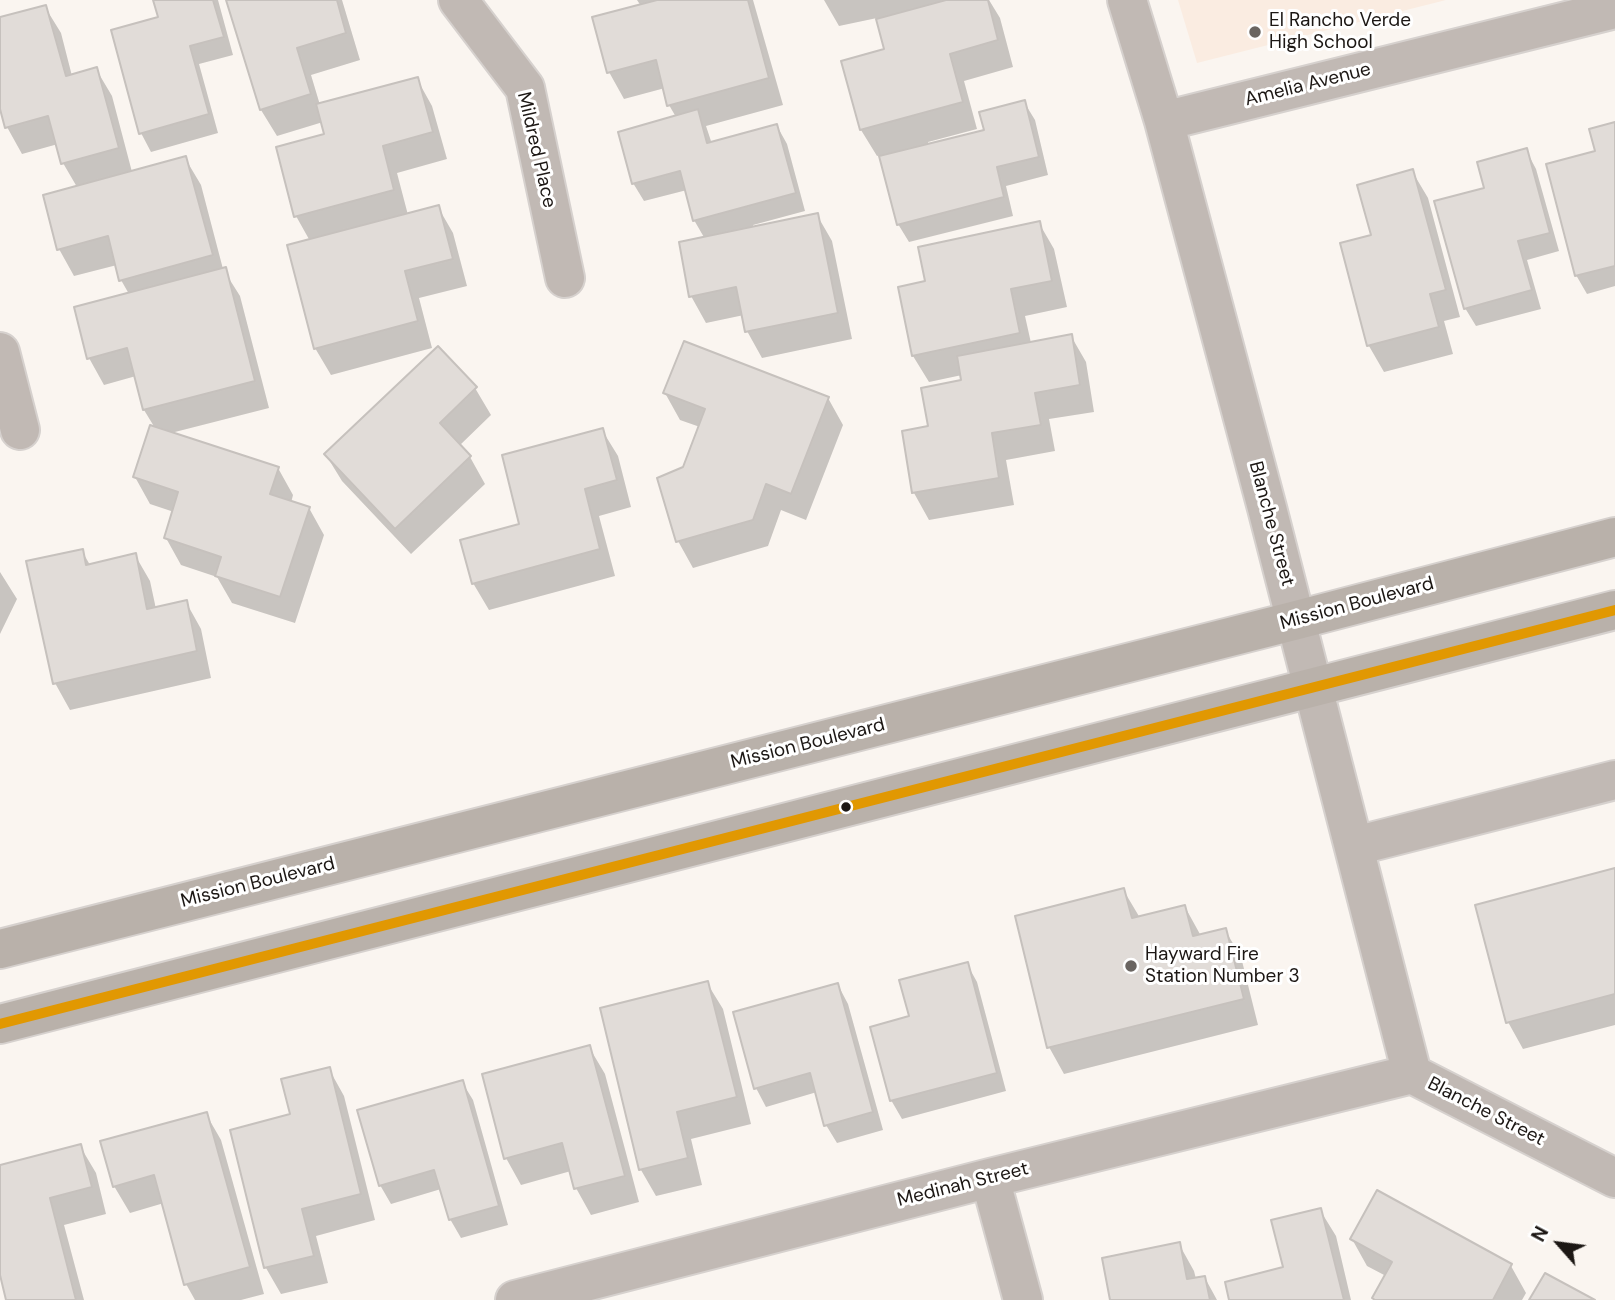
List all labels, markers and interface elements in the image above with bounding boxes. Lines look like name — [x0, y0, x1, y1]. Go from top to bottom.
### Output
place label: El Rancho Verde High School — [1269, 10, 1411, 54]
marker: El Rancho Verde High School — [1247, 24, 1263, 40]
street label: Amelia Avenue — [1243, 58, 1373, 112]
street label: Mildred Place — [512, 90, 560, 210]
street label: Blanche Street — [1243, 459, 1299, 589]
street label: Mission Boulevard — [1278, 573, 1436, 635]
street label: Mission Boulevard — [729, 714, 887, 774]
unlabelled marker — [839, 800, 853, 814]
street label: Mission Boulevard — [179, 853, 337, 913]
place label: Hayward Fire Station Number 3 — [1145, 944, 1300, 988]
marker: Hayward Fire Station Number 3 — [1123, 958, 1139, 974]
street label: Blanche Street — [1424, 1073, 1548, 1151]
street label: Medinah Street — [895, 1158, 1031, 1212]
north arrow — [1524, 1209, 1594, 1279]
text: N — [1526, 1222, 1554, 1246]

